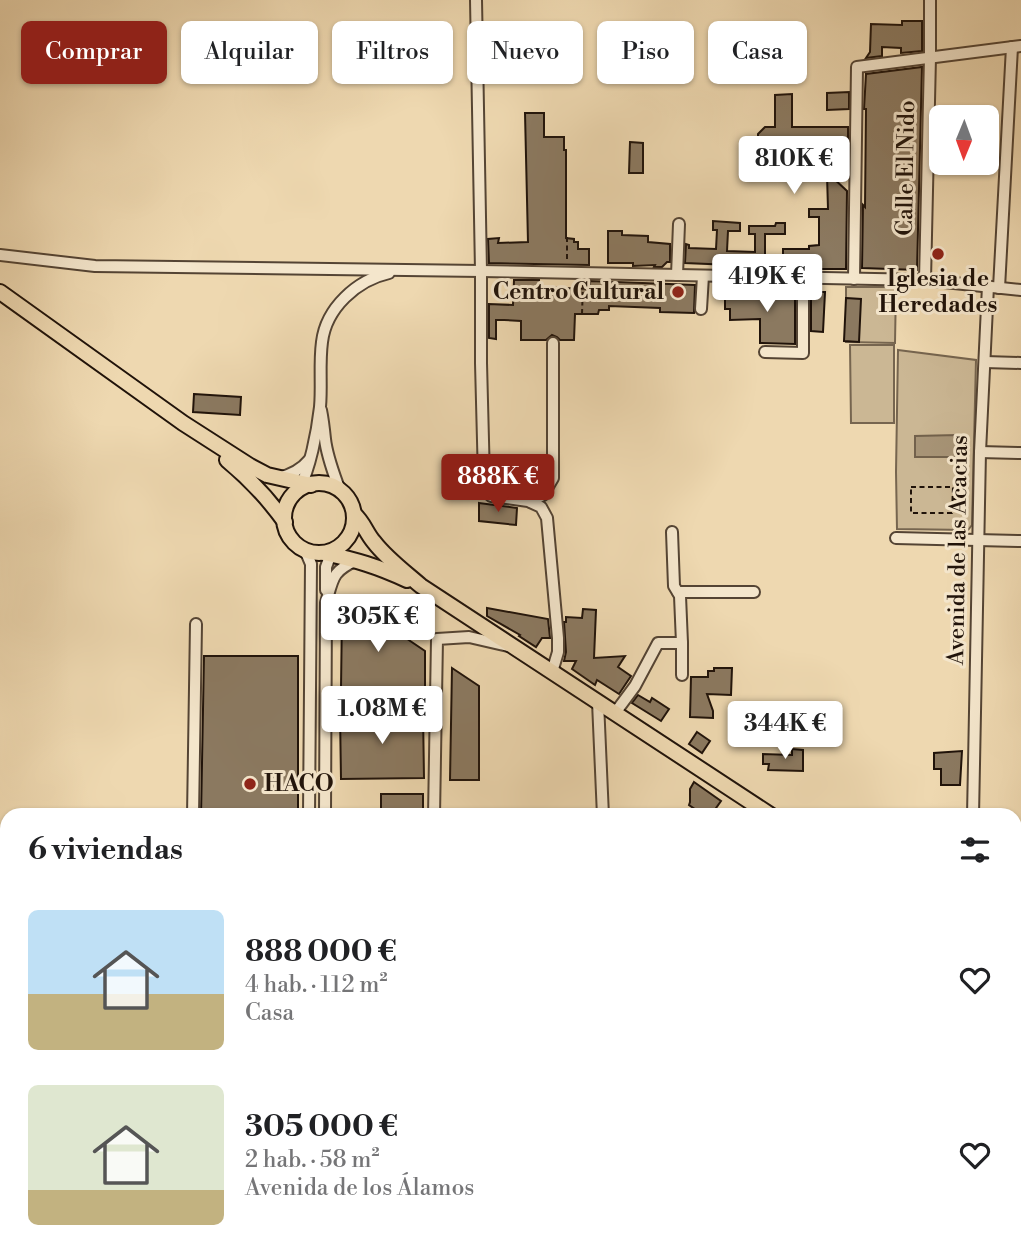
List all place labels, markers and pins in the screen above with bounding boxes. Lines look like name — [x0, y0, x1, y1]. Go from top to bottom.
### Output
pin: 810K € — [737, 136, 851, 196]
marker: Iglesia de Heredades — [930, 246, 946, 262]
pin: 419K € — [710, 254, 824, 314]
place label: Iglesia de Heredades — [879, 265, 998, 319]
place label: Centro Cultural — [493, 278, 664, 306]
marker: Centro Cultural — [670, 284, 686, 300]
pin: 888K € — [441, 454, 555, 514]
pin: 305K € — [321, 594, 435, 654]
pin: 1.08M € — [317, 686, 447, 746]
pin: 344K € — [728, 702, 842, 761]
place label: HACO — [264, 770, 334, 798]
marker: HACO — [242, 776, 258, 792]

